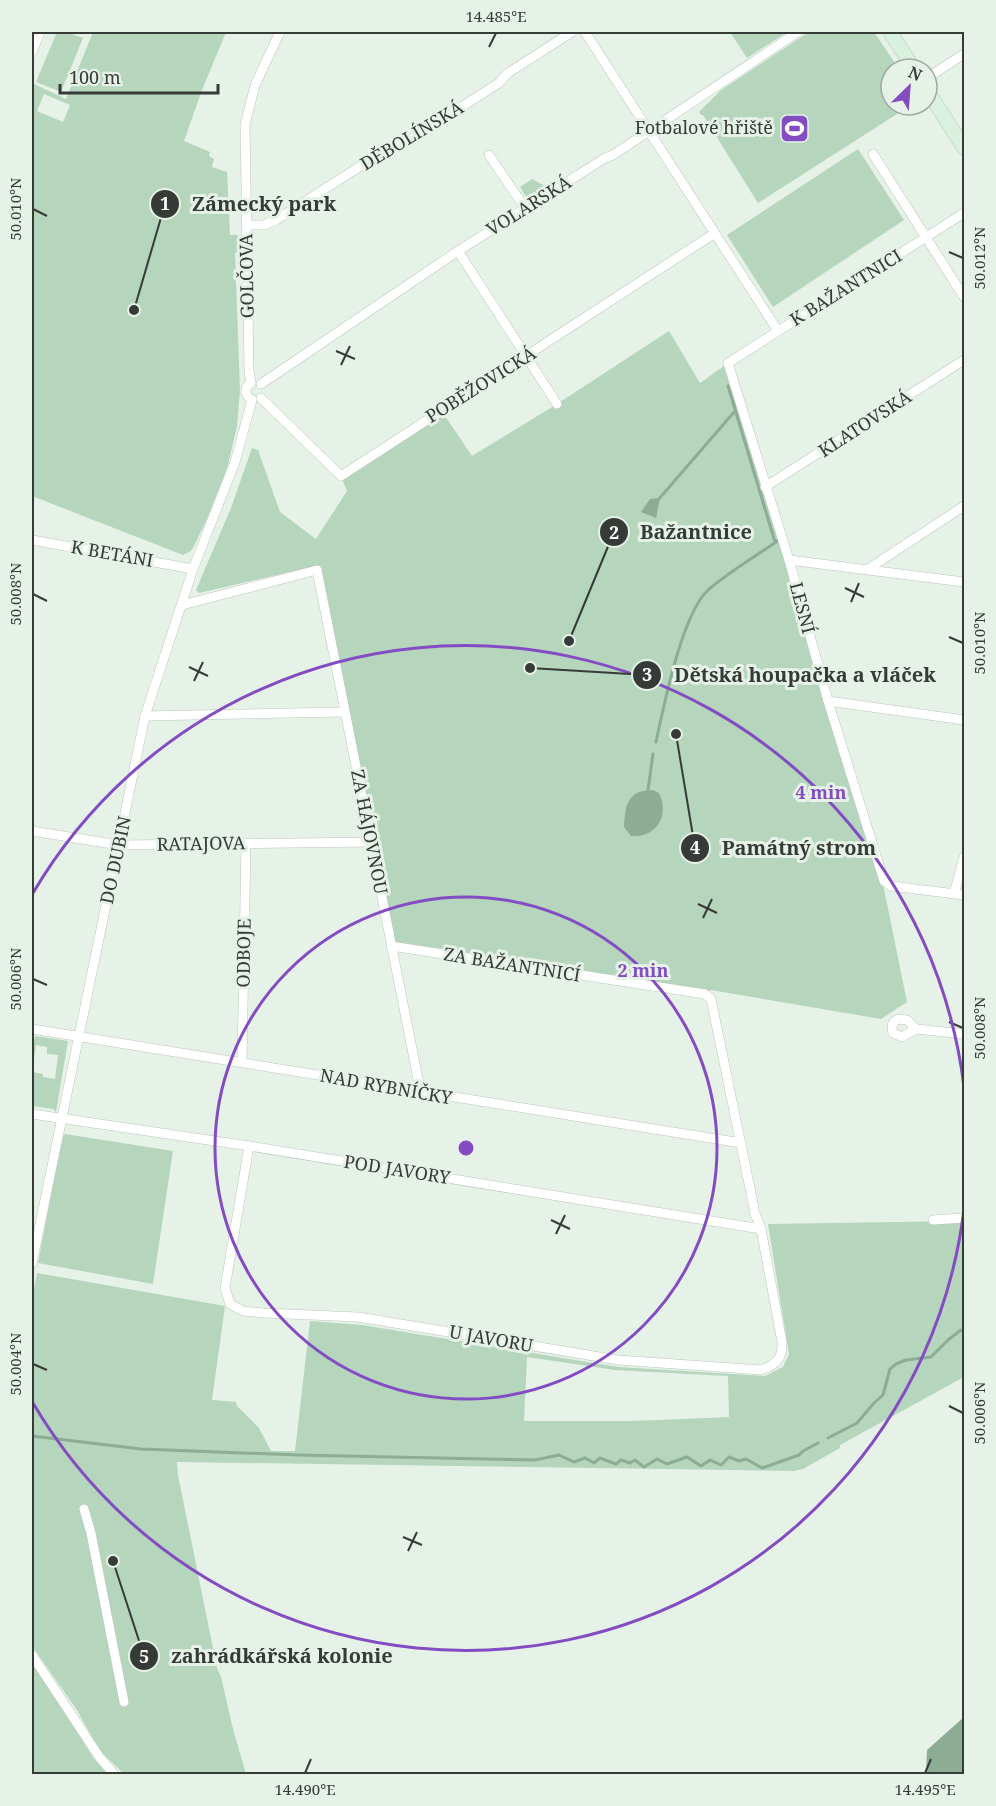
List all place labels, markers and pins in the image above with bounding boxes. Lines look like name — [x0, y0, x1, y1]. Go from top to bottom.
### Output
sports icon: Fotbalové hřiště — [778, 112, 810, 144]
place label: Fotbalové hřiště — [635, 115, 773, 139]
callout: Zámecký park — [150, 185, 349, 223]
callout: Bažantnice — [599, 513, 764, 551]
callout: Dětská houpačka a vláček — [632, 656, 948, 694]
callout: Památný strom — [680, 829, 888, 867]
centre of rings — [456, 1138, 476, 1158]
callout: zahrádkářská kolonie — [129, 1637, 405, 1675]

